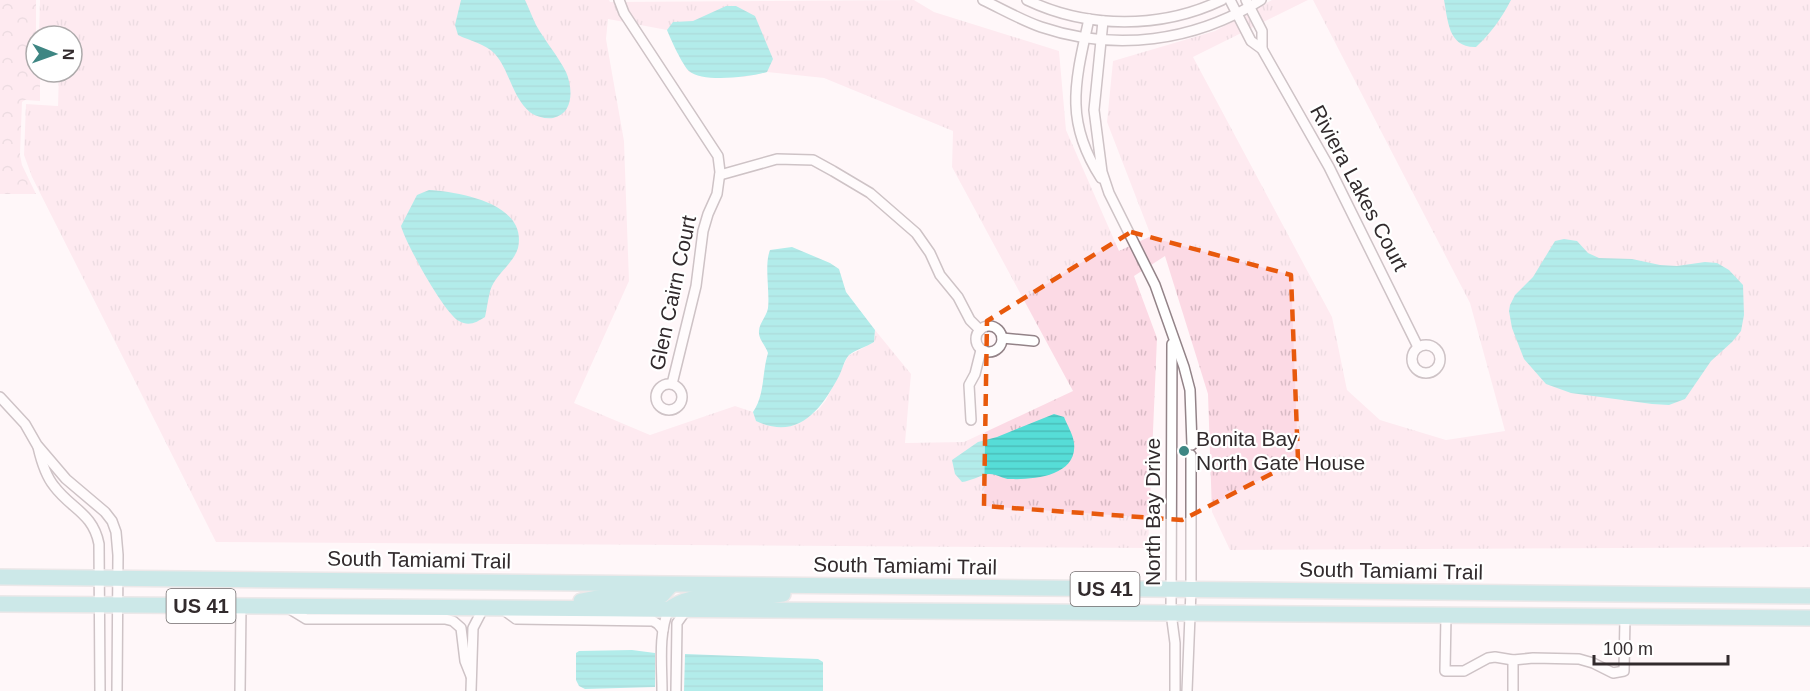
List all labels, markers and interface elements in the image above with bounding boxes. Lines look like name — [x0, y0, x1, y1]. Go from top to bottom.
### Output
north arrow — [24, 24, 84, 84]
text: N — [60, 48, 77, 60]
street label: Riviera Lakes Court — [1306, 101, 1413, 275]
street label: Glen Cairn Court — [645, 213, 700, 372]
place label: Bonita Bay North Gate House — [1196, 427, 1365, 474]
street label: North Bay Drive — [1141, 438, 1164, 586]
marker: Bonita Bay North Gate House — [1177, 444, 1191, 458]
street label: South Tamiami Trail — [327, 546, 511, 573]
street label: South Tamiami Trail — [813, 552, 997, 579]
street label: South Tamiami Trail — [1299, 557, 1483, 584]
road number: US 41 — [1070, 572, 1140, 606]
road number: US 41 — [166, 589, 236, 623]
scale bar — [1594, 628, 1728, 666]
text: 100 m — [1603, 639, 1653, 659]

